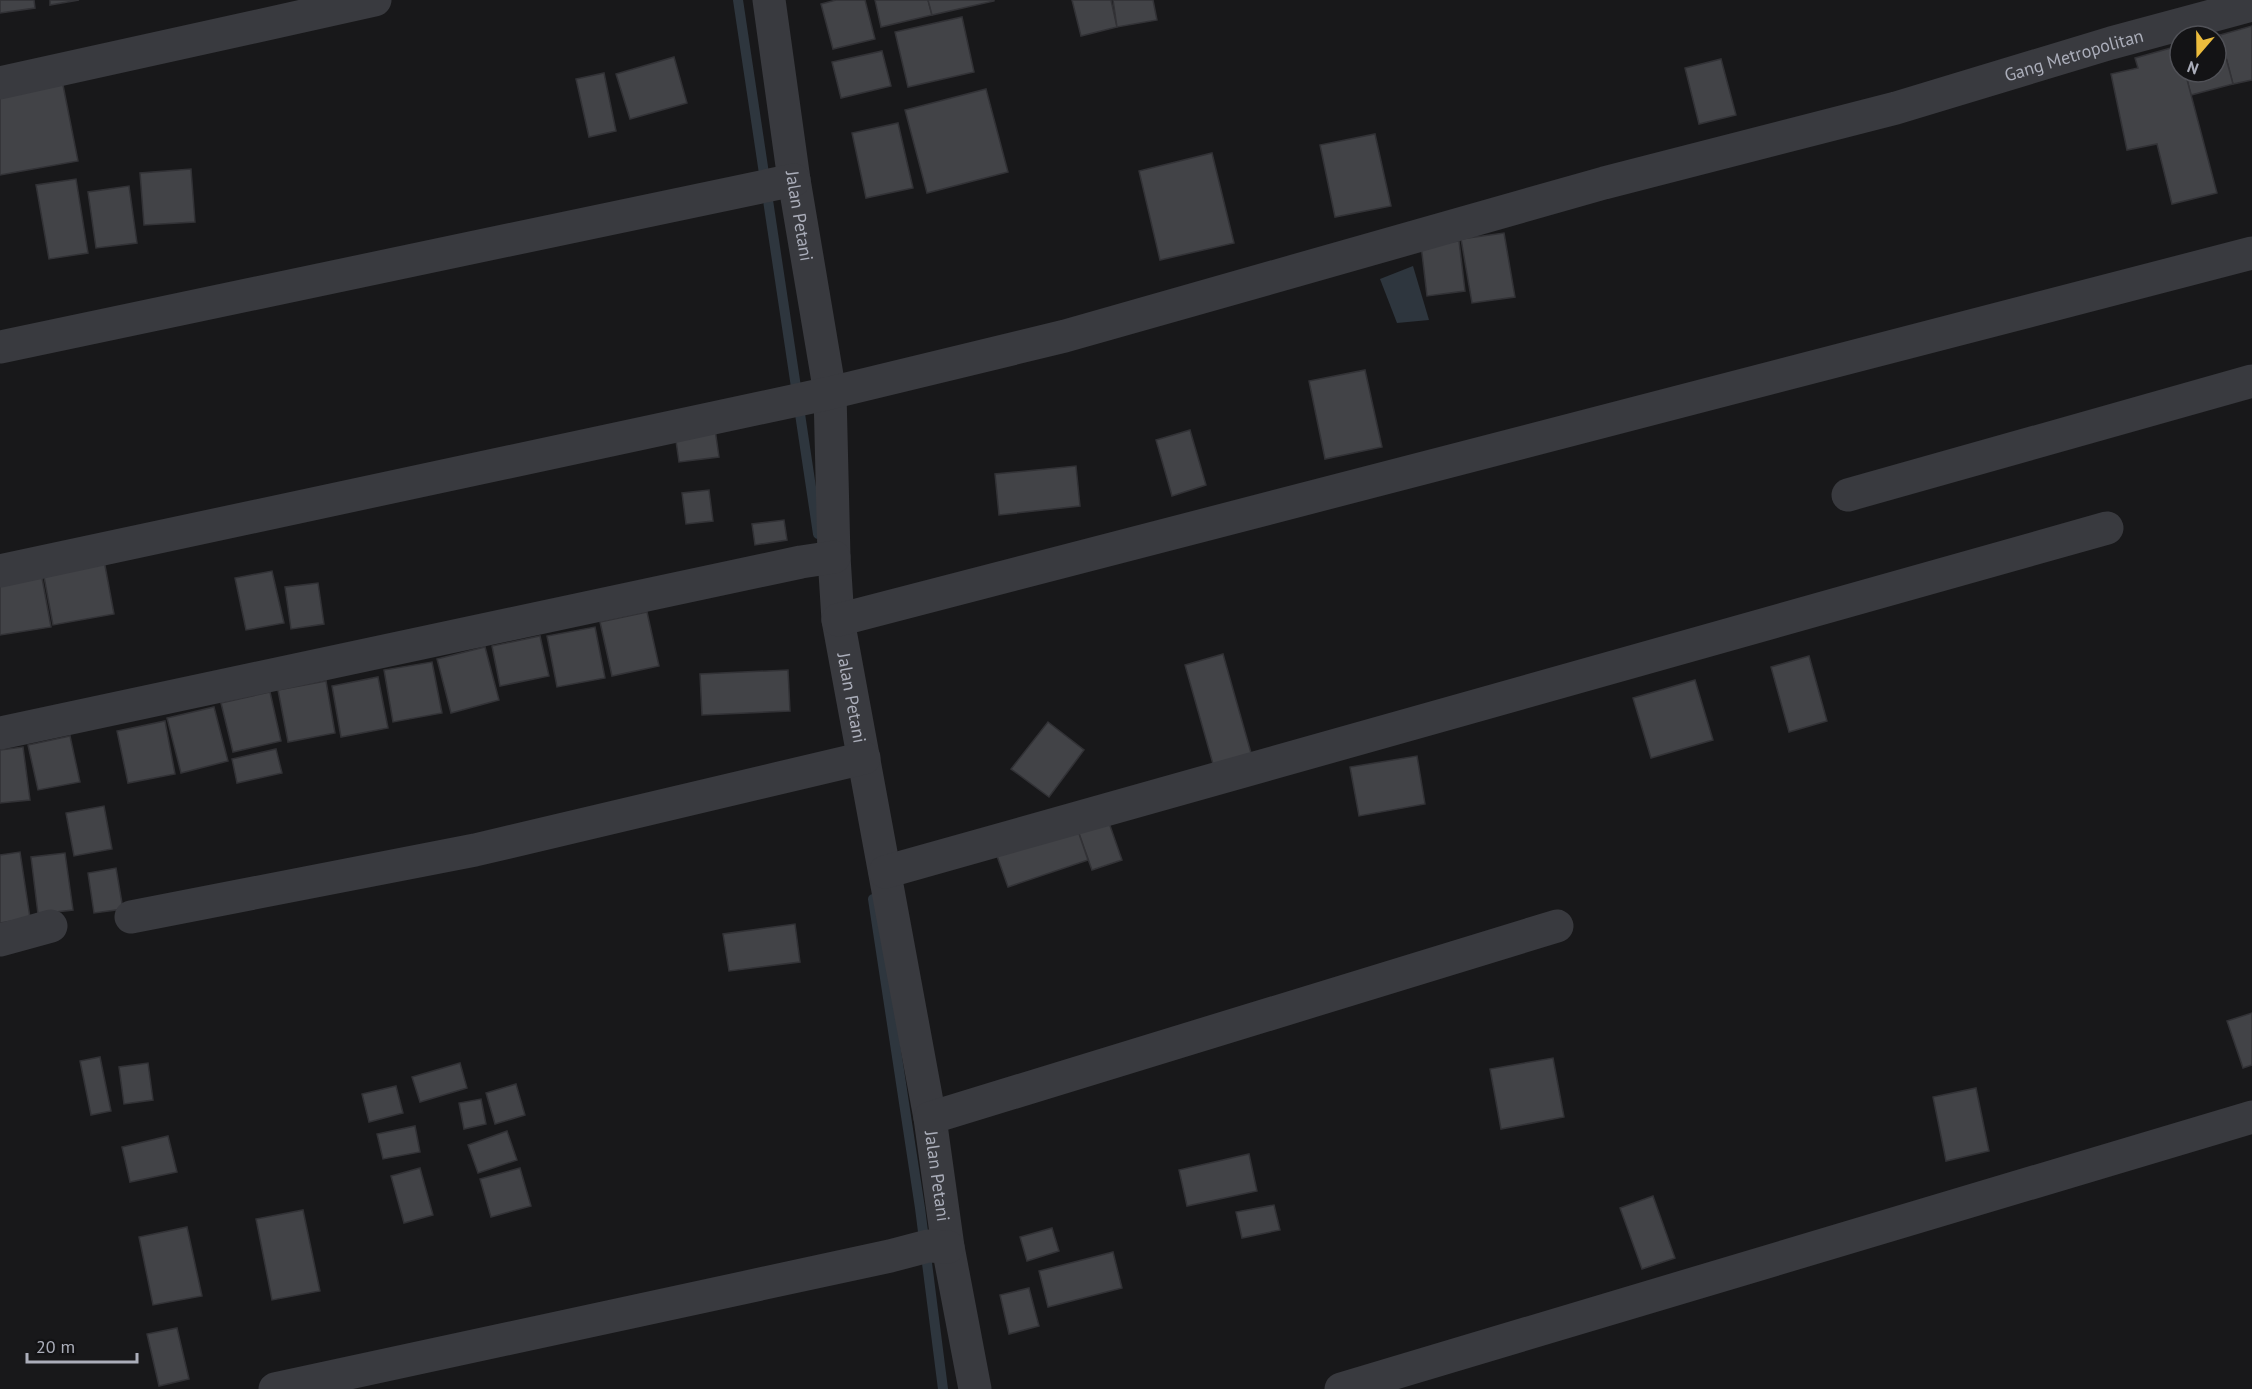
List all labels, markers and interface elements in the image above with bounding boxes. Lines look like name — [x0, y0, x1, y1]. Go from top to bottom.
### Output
street label: Gang Metropolitan — [2001, 23, 2146, 86]
north arrow — [2168, 24, 2228, 84]
text: N — [2185, 57, 2201, 79]
street label: Jalan Petani — [781, 168, 819, 263]
street label: Jalan Petani — [833, 650, 872, 745]
street label: Jalan Petani — [920, 1128, 956, 1223]
scale bar — [27, 1326, 136, 1364]
text: 20 m — [36, 1335, 75, 1358]

